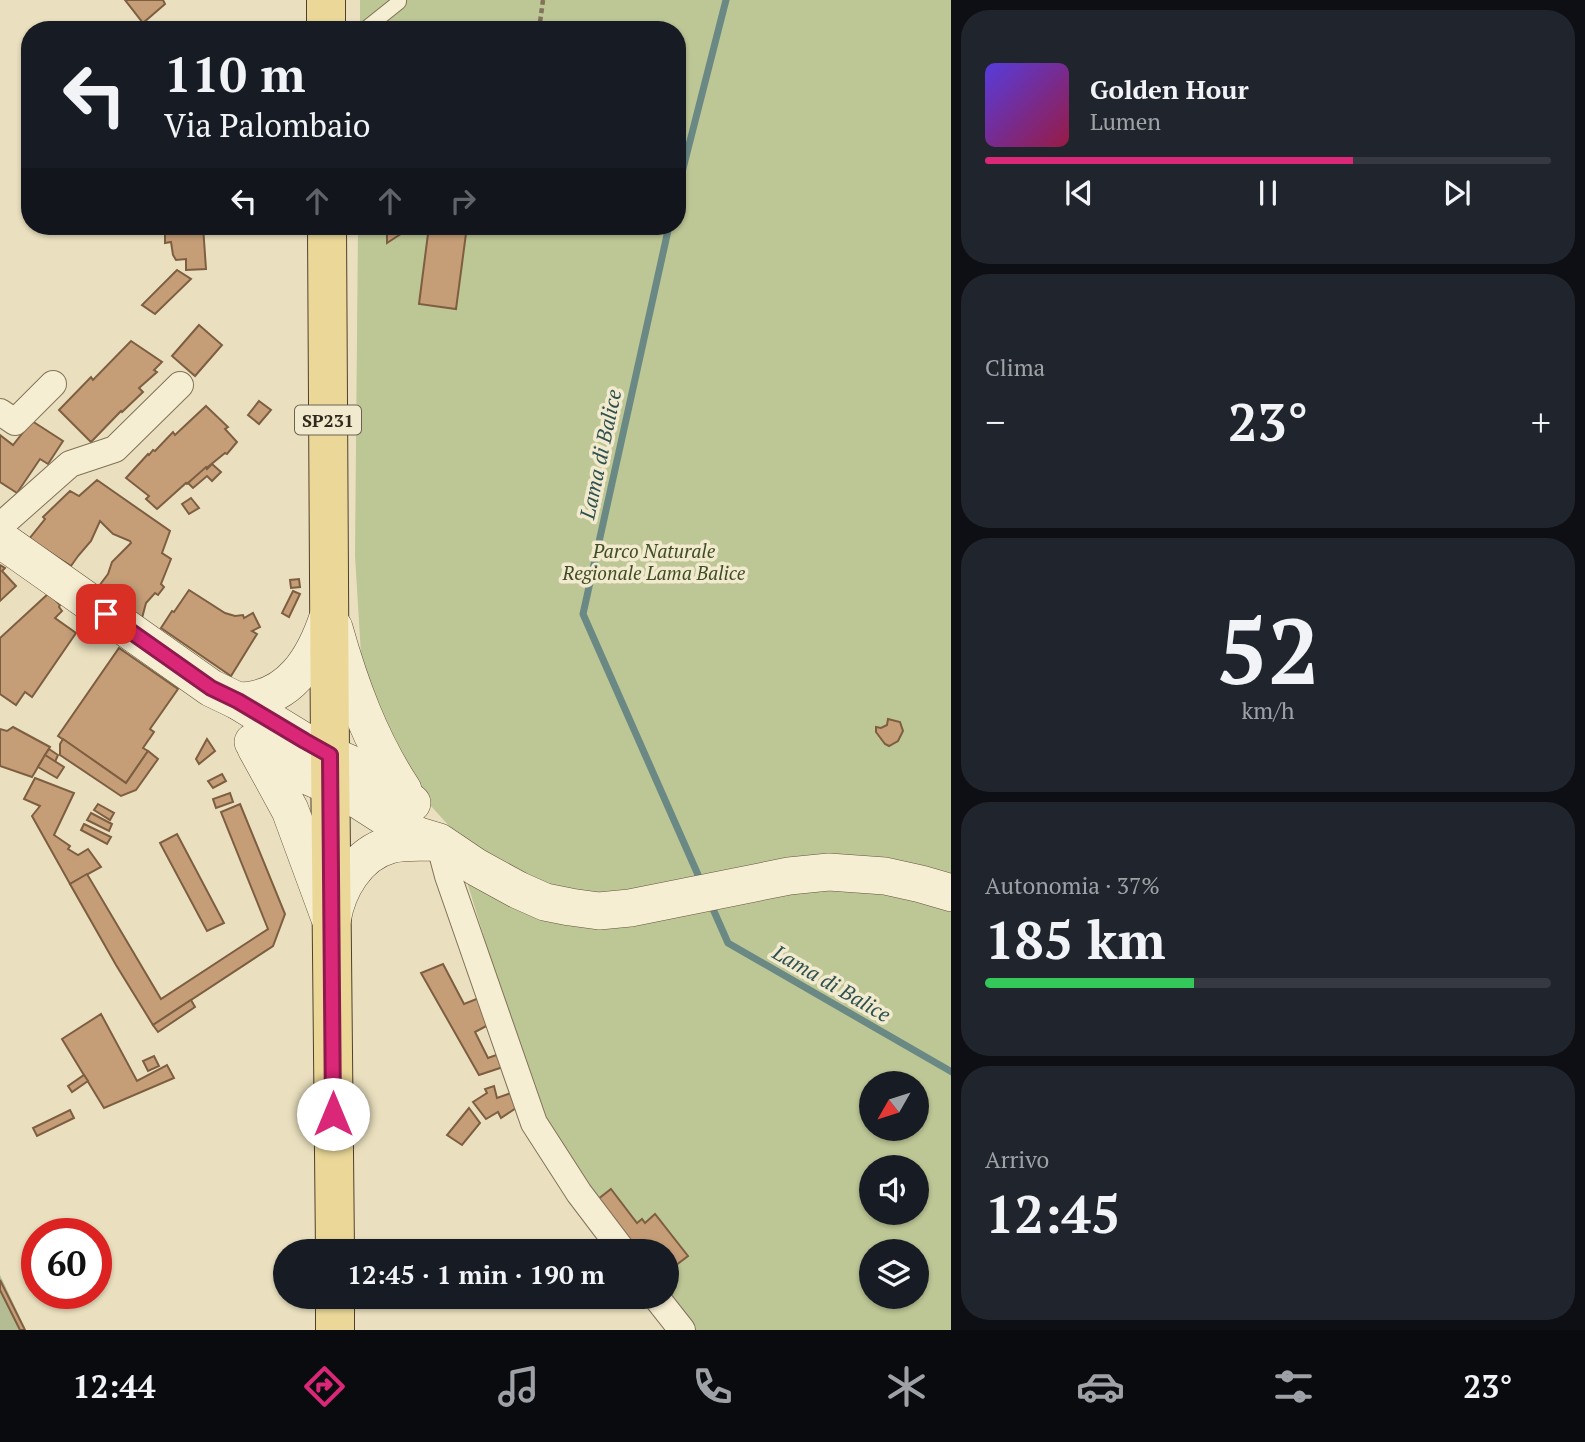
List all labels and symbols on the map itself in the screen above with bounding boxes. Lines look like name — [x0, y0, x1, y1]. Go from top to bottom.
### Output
water label: Lama di Balice — [572, 386, 628, 522]
road number: SP231 — [295, 406, 361, 434]
park label: Parco Naturale Regionale Lama Balice — [562, 538, 746, 585]
pin — [76, 584, 136, 644]
water label: Lama di Balice — [767, 937, 897, 1028]
north arrow — [859, 1071, 929, 1141]
position arrow — [296, 1077, 370, 1151]
speed limit sign: 60 — [21, 1218, 112, 1309]

